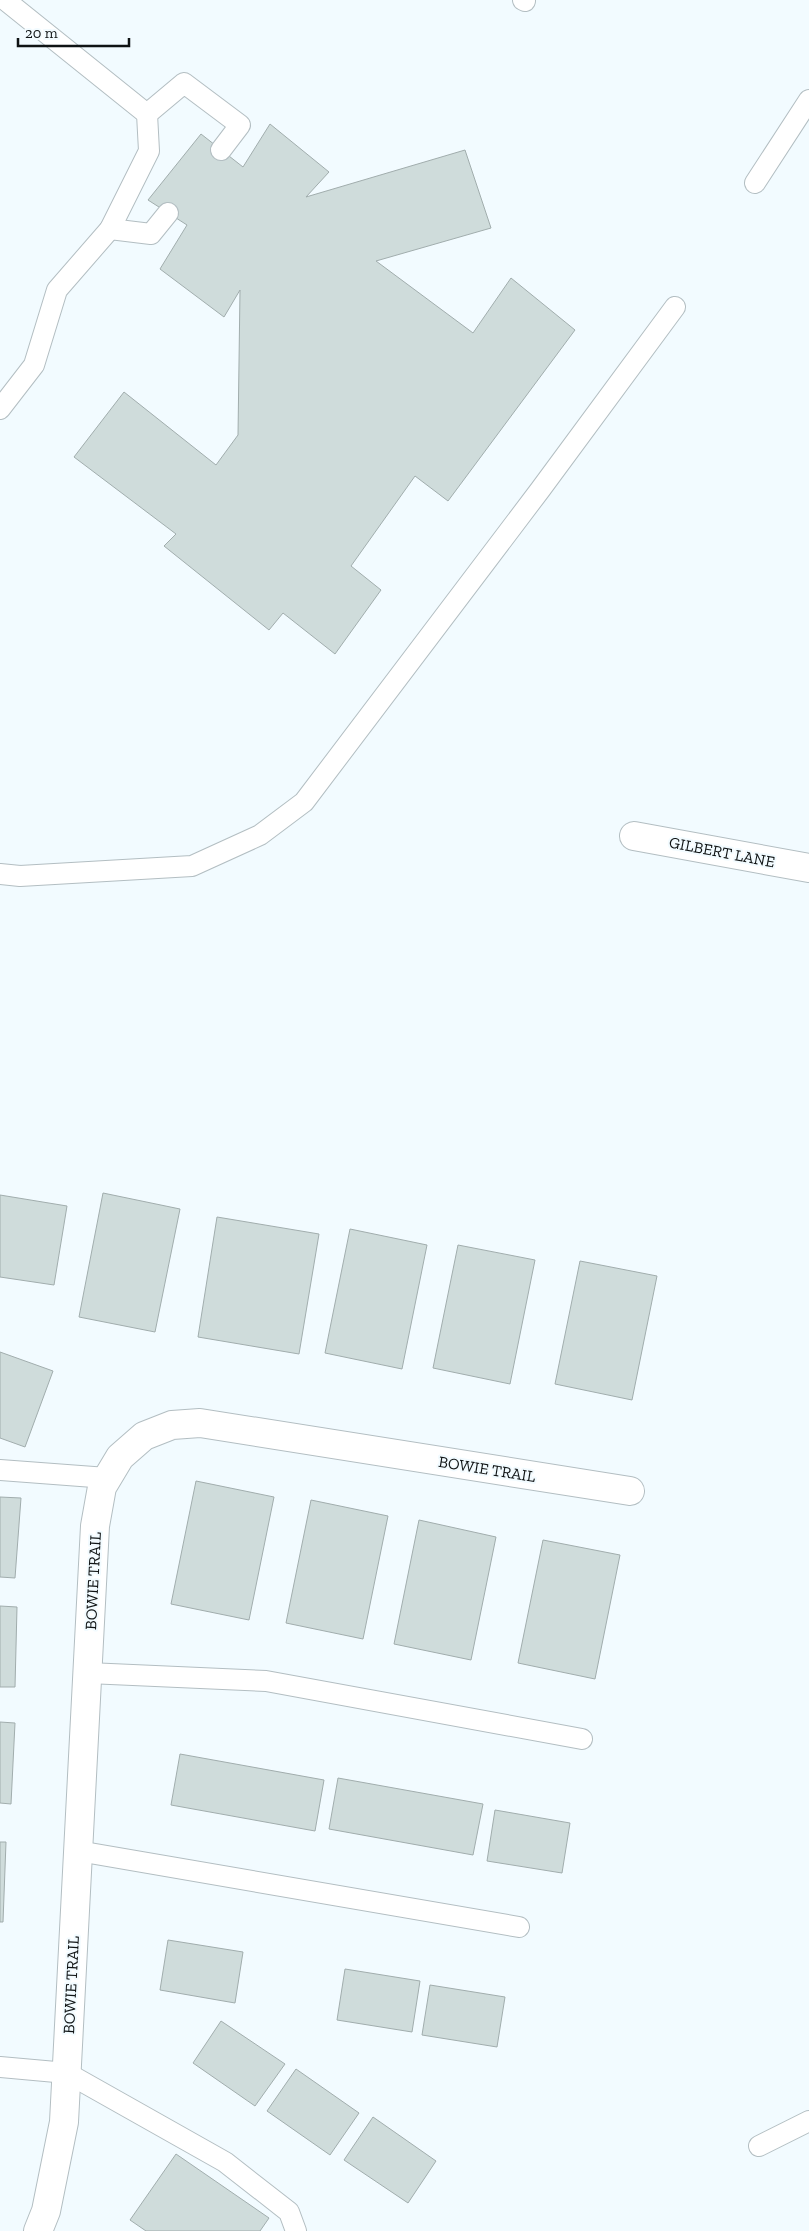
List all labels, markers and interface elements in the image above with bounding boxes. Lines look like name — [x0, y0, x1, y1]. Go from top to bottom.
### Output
scale bar — [18, 15, 129, 47]
text: 20 m — [25, 24, 58, 42]
street label: GILBERT LANE — [668, 832, 776, 872]
street label: BOWIE TRAIL — [437, 1452, 537, 1486]
street label: BOWIE TRAIL — [81, 1531, 105, 1630]
street label: BOWIE TRAIL — [59, 1935, 83, 2034]

